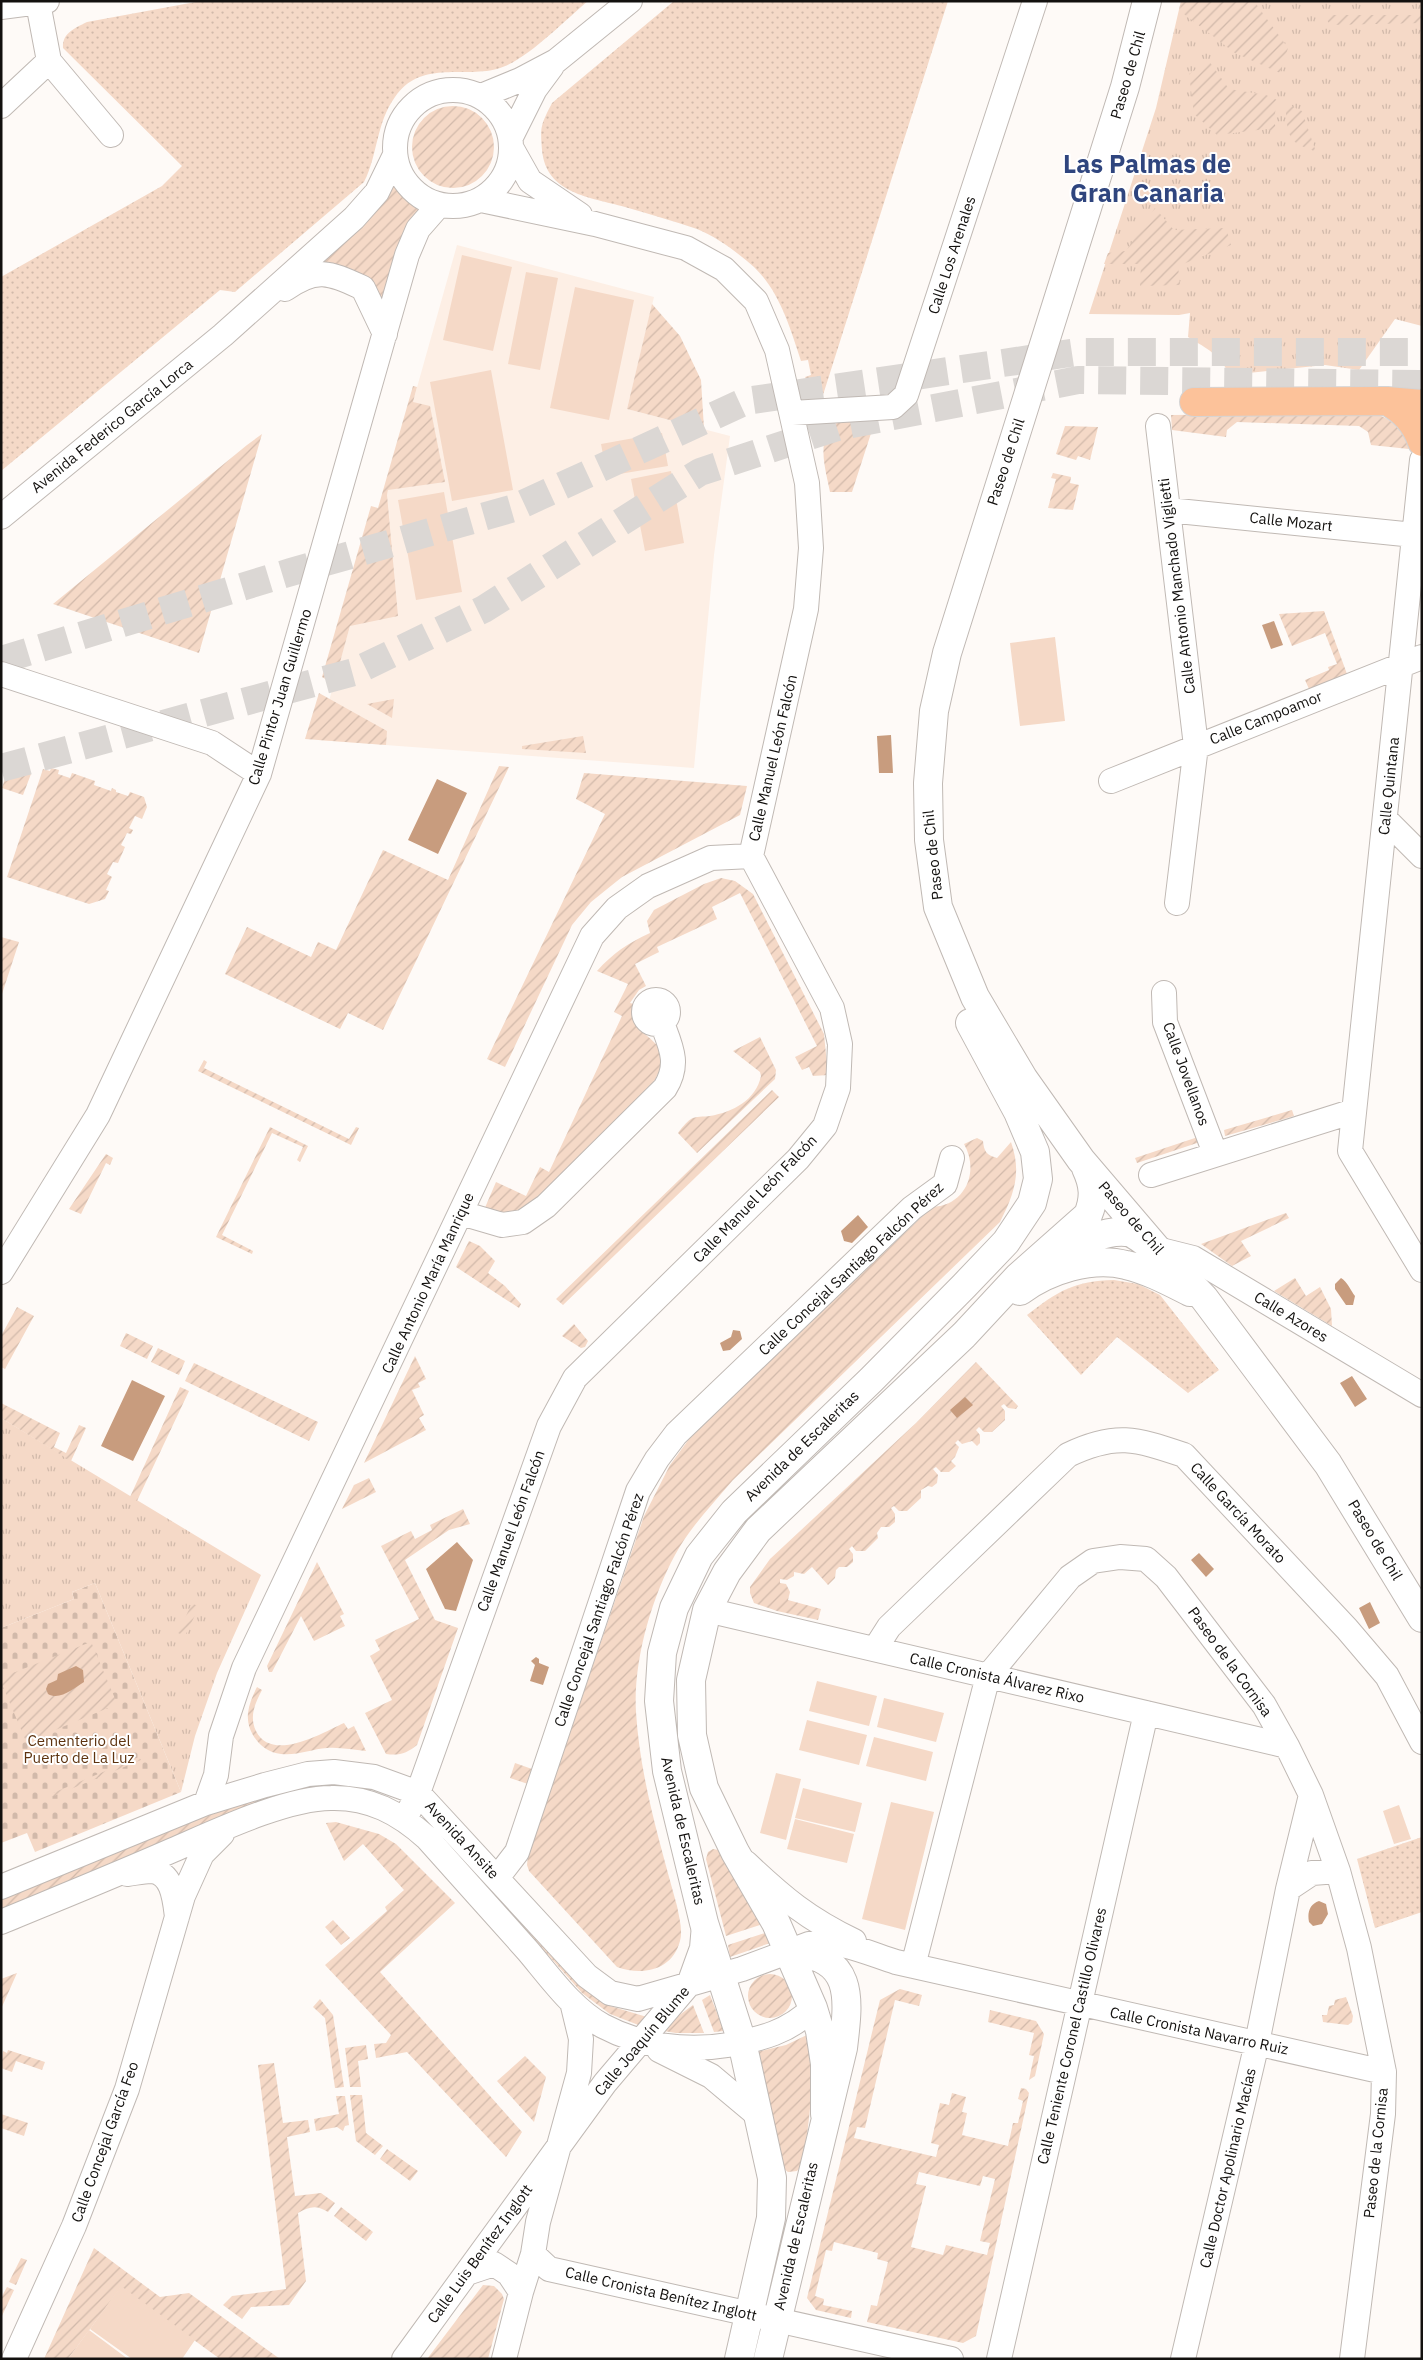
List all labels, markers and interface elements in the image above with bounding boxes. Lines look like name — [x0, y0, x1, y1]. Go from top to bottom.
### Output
street label: Paseo de Chil — [1106, 29, 1149, 121]
district label: Las Palmas de Gran Canaria — [1063, 147, 1231, 209]
street label: Calle Los Arenales — [923, 193, 980, 316]
street label: Avenida Federico García Lorca — [27, 354, 196, 497]
street label: Paseo de Chil — [982, 416, 1029, 508]
street label: Calle Antonio Manchado Viglietti — [1154, 477, 1199, 695]
street label: Calle Mozart — [1249, 508, 1334, 535]
street label: Calle Pintor Juan Guillermo — [244, 606, 315, 787]
street label: Calle Manuel León Falcón — [744, 673, 801, 843]
street label: Calle Campoamor — [1207, 686, 1325, 749]
street label: Calle Quintana — [1374, 736, 1403, 836]
street label: Paseo de Chil — [918, 809, 947, 901]
street label: Calle Jovellanos — [1159, 1019, 1214, 1128]
street label: Calle Manuel León Falcón — [689, 1131, 821, 1267]
street label: Paseo de Chil — [1094, 1177, 1168, 1258]
street label: Calle Concejal Santiago Falcón Pérez — [754, 1178, 947, 1359]
street label: Calle Antonio María Manrique — [377, 1189, 478, 1376]
street label: Calle Azores — [1251, 1287, 1332, 1346]
street label: Avenida de Escaleritas — [741, 1386, 863, 1505]
street label: Calle Manuel León Falcón — [472, 1447, 549, 1614]
street label: Calle García Morato — [1187, 1458, 1290, 1567]
street label: Calle Concejal Santiago Falcón Pérez — [550, 1490, 648, 1729]
street label: Paseo de Chil — [1344, 1496, 1407, 1583]
street label: Paseo de la Cornisa — [1184, 1603, 1277, 1720]
street label: Calle Cronista Álvarez Rixo — [908, 1648, 1086, 1707]
park label: Cementerio del Puerto de La Luz — [24, 1731, 134, 1767]
street label: Avenida de Escaleritas — [657, 1755, 710, 1907]
street label: Avenida Ansite — [421, 1797, 503, 1883]
street label: Calle Teniente Coronel Castillo Olivares — [1033, 1906, 1110, 2166]
street label: Calle Joaquín Blume — [590, 1982, 693, 2100]
street label: Calle Cronista Navarro Ruiz — [1108, 2002, 1290, 2059]
street label: Calle Concejal García Feo — [67, 2059, 143, 2225]
street label: Calle Doctor Apolinario Macías — [1195, 2066, 1260, 2270]
street label: Paseo de la Cornisa — [1359, 2087, 1392, 2219]
street label: Avenida de Escaleritas — [769, 2160, 822, 2312]
street label: Calle Luis Benítez Inglott — [423, 2181, 536, 2327]
street label: Calle Cronista Benítez Inglott — [563, 2262, 759, 2325]

